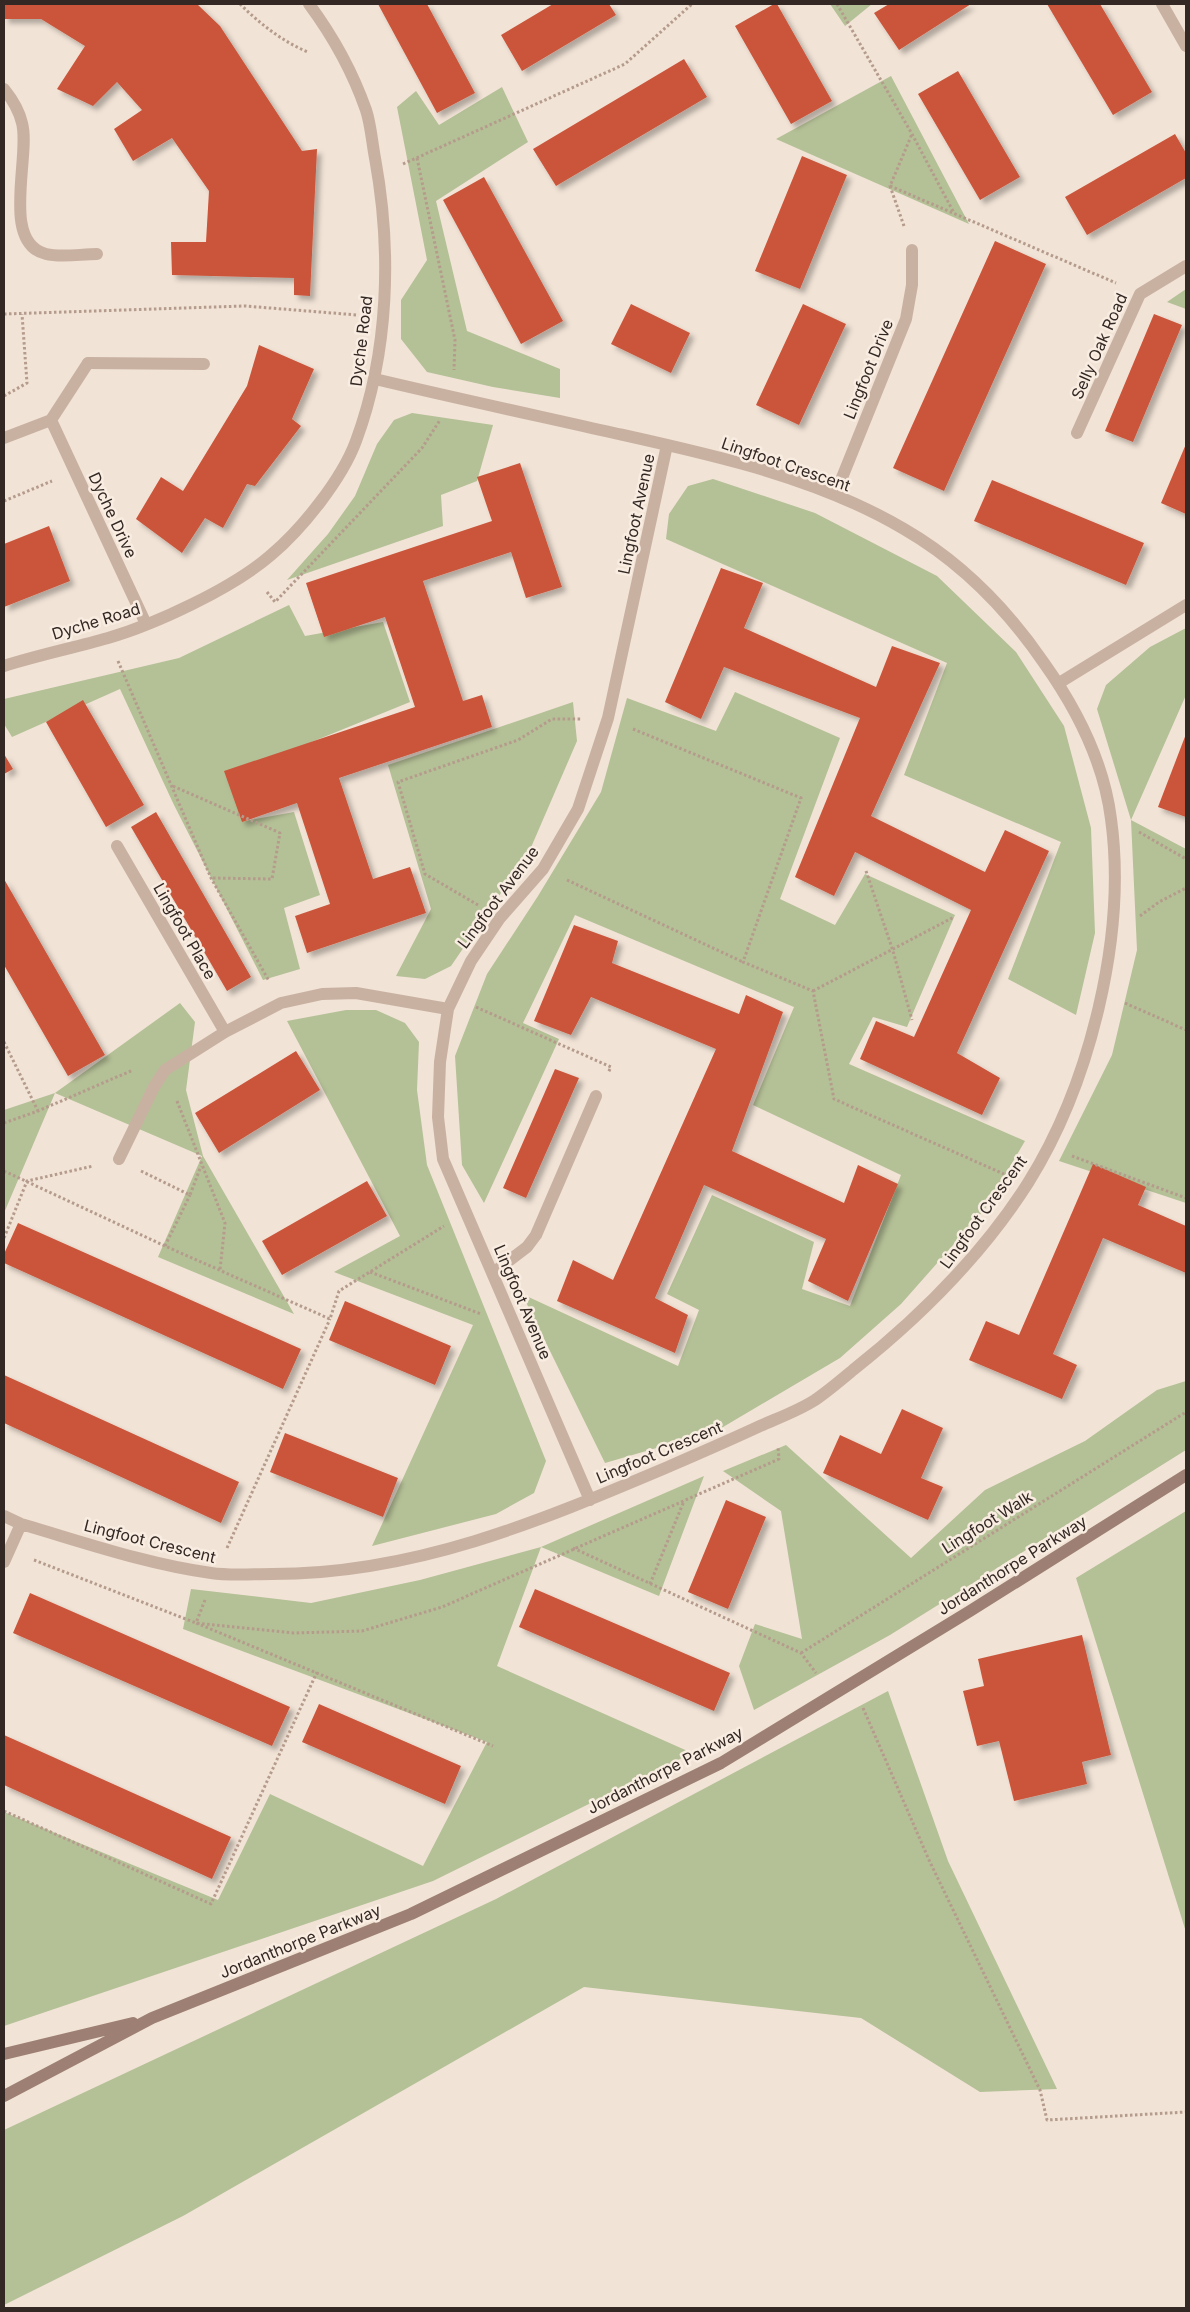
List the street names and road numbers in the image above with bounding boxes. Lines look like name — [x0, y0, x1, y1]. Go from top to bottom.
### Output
street label: Selly Oak Road — [1067, 290, 1131, 402]
street label: Dyche Road — [346, 294, 376, 388]
street label: Lingfoot Drive — [839, 316, 897, 422]
street label: Lingfoot Crescent — [719, 433, 853, 495]
street label: Lingfoot Avenue — [613, 452, 659, 576]
street label: Dyche Drive — [84, 469, 142, 561]
street label: Dyche Road — [49, 598, 143, 644]
street label: Lingfoot Avenue — [453, 842, 543, 952]
street label: Lingfoot Place — [149, 879, 221, 983]
street label: Lingfoot Crescent — [935, 1152, 1031, 1272]
street label: Lingfoot Avenue — [490, 1242, 556, 1362]
street label: Lingfoot Crescent — [593, 1416, 725, 1488]
street label: Lingfoot Walk — [938, 1486, 1036, 1558]
street label: Jordanthorpe Parkway — [934, 1511, 1090, 1619]
street label: Lingfoot Crescent — [82, 1515, 218, 1567]
street label: Jordanthorpe Parkway — [584, 1722, 746, 1818]
street label: Jordanthorpe Parkway — [217, 1900, 383, 1982]

